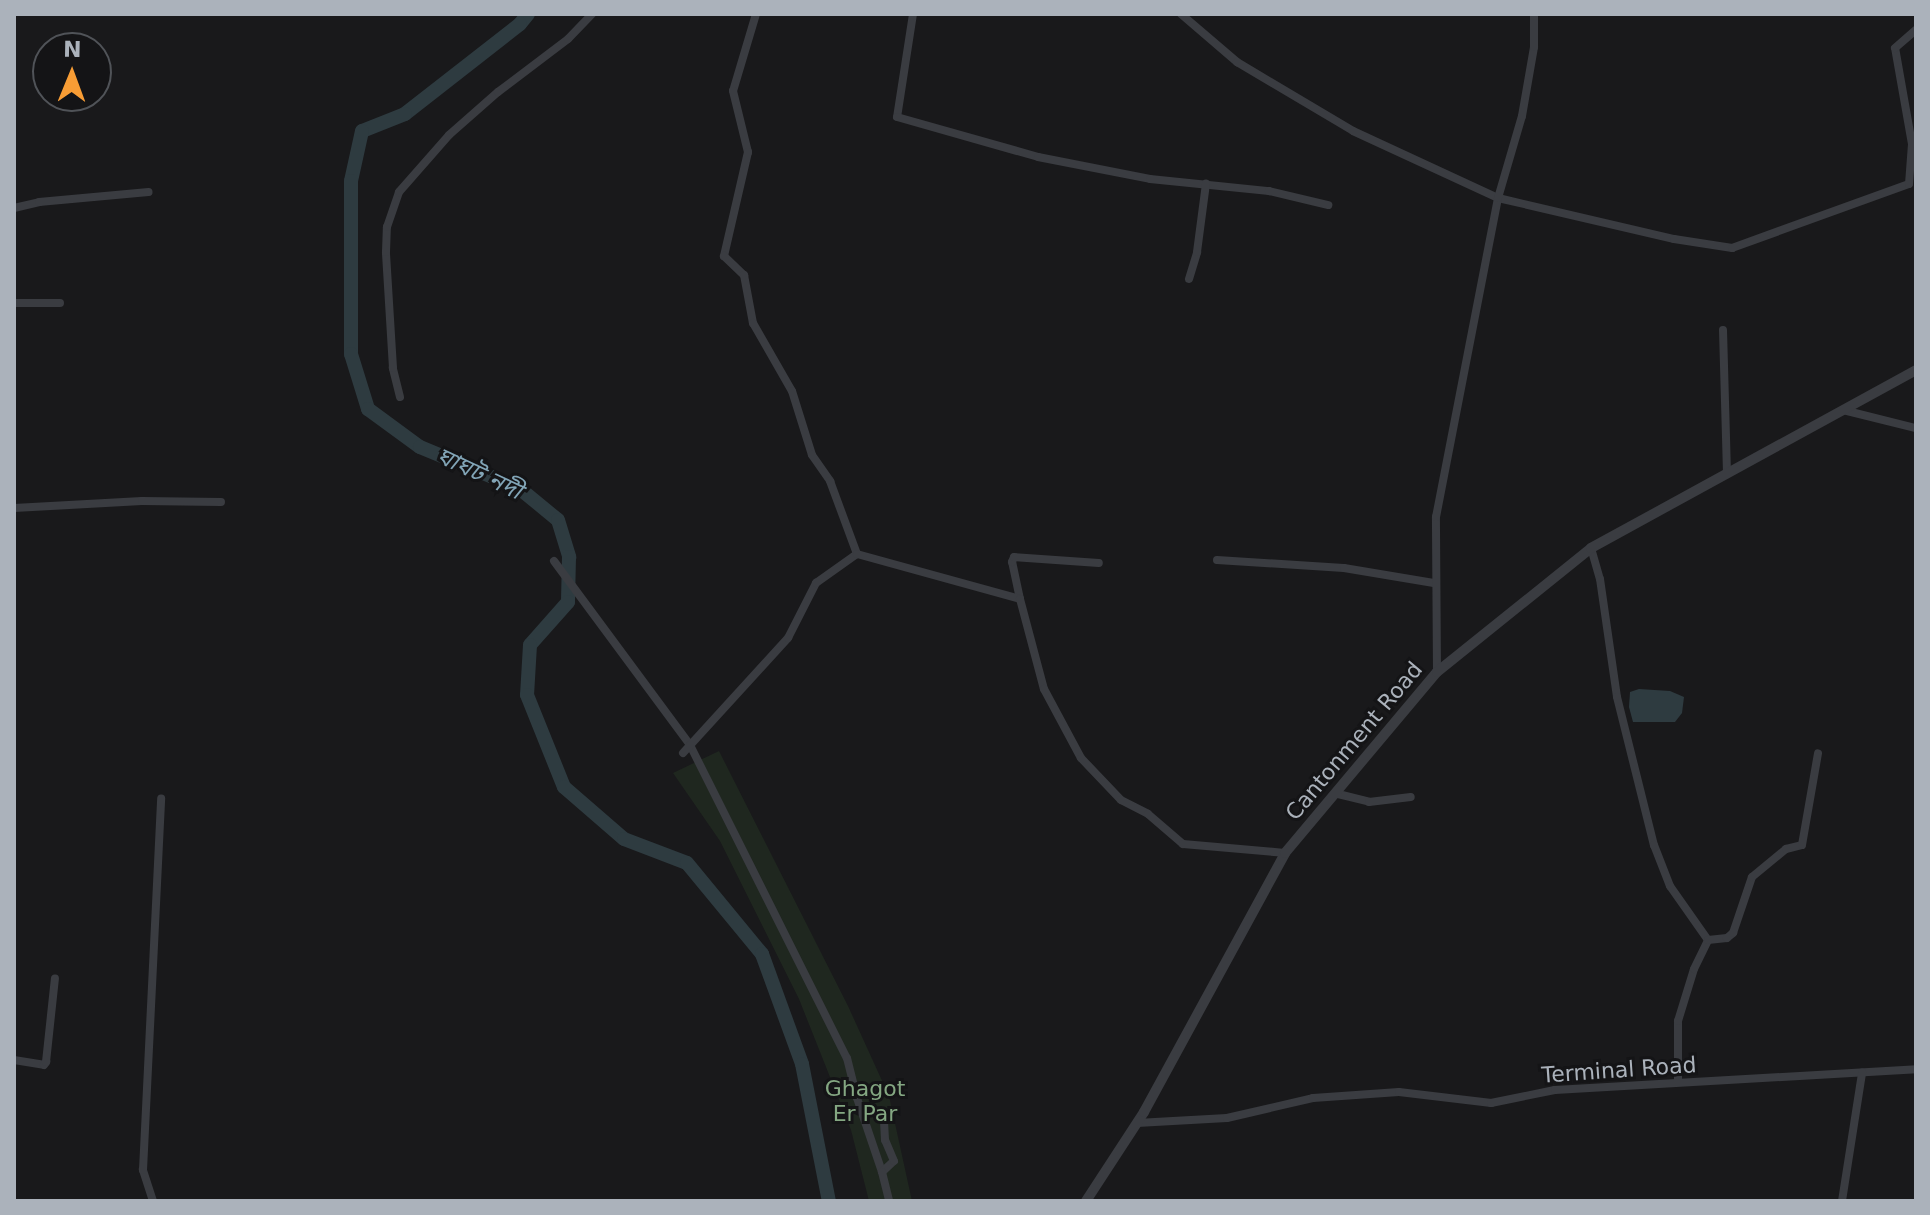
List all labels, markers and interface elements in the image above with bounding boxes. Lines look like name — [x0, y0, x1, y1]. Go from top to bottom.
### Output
north arrow — [32, 32, 112, 112]
text: N — [63, 37, 82, 62]
water label: ঘাঘট নদী — [432, 442, 526, 506]
street label: Cantonment Road — [1280, 656, 1428, 826]
street label: Terminal Road — [1541, 1051, 1697, 1089]
park label: Ghagot Er Par — [825, 1075, 905, 1126]

